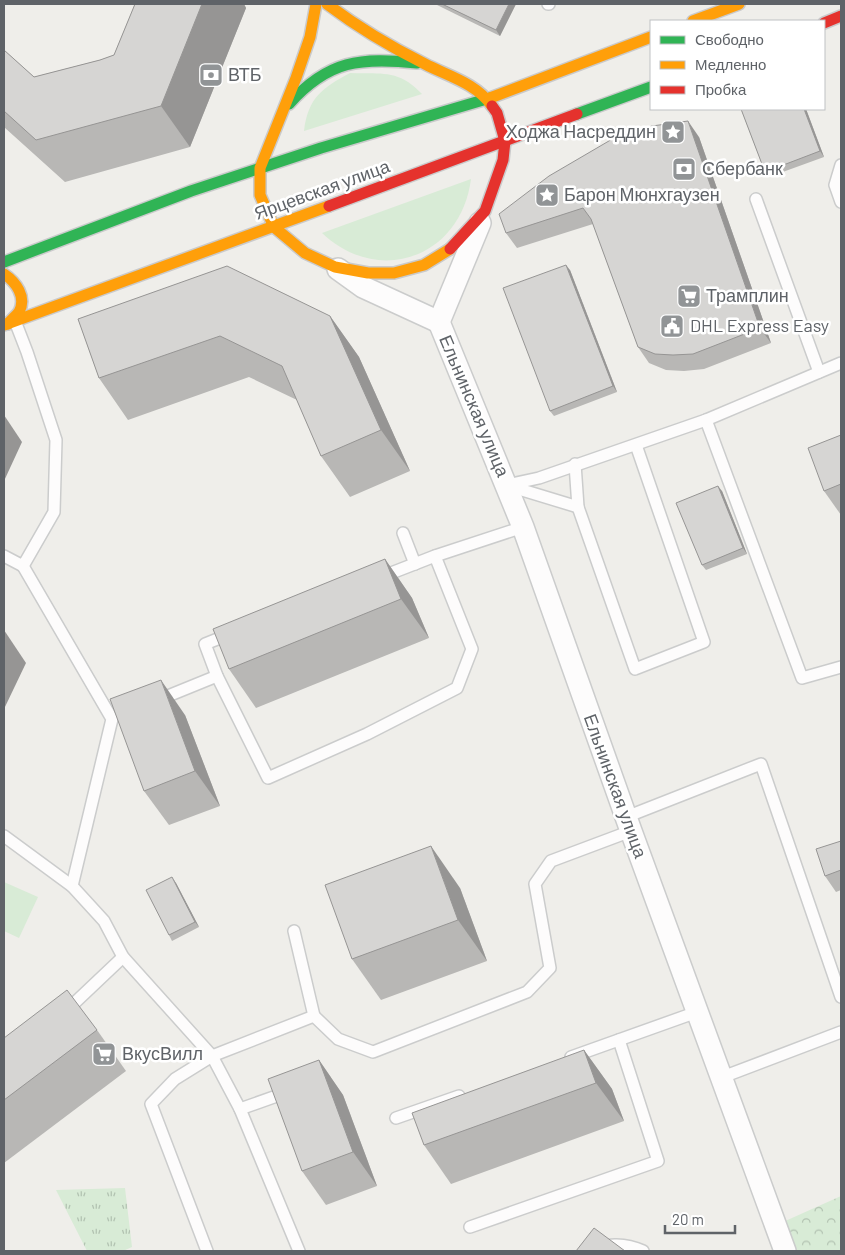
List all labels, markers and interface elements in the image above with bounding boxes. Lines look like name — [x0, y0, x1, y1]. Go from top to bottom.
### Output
legend — [650, 20, 825, 110]
text: Свободно — [695, 30, 764, 48]
text: Медленно — [695, 55, 766, 73]
bank icon: ВТБ — [198, 62, 224, 88]
place label: ВТБ — [228, 63, 262, 85]
text: Пробка — [695, 80, 747, 98]
place icon: Ходжа Насреддин — [660, 119, 686, 145]
place label: Ходжа Насреддин — [506, 120, 656, 142]
street label: Ярцевская улица — [251, 154, 393, 224]
bank icon: Сбербанк — [671, 156, 697, 182]
place label: Сбербанк — [702, 157, 783, 179]
place icon: Барон Мюнхгаузен — [534, 182, 560, 208]
place label: Барон Мюнхгаузен — [564, 183, 720, 205]
supermarket icon: Трамплин — [676, 283, 702, 309]
place label: Трамплин — [706, 284, 789, 306]
public building icon: DHL Express Easy — [659, 313, 685, 339]
place label: DHL Express Easy — [690, 314, 829, 336]
street label: Ельнинская улица — [435, 331, 515, 481]
street label: Ельнинская улица — [580, 711, 653, 862]
supermarket icon: ВкусВилл — [91, 1041, 117, 1067]
place label: ВкусВилл — [122, 1042, 203, 1064]
scale bar — [665, 1202, 735, 1234]
text: 20 m — [672, 1210, 704, 1228]

